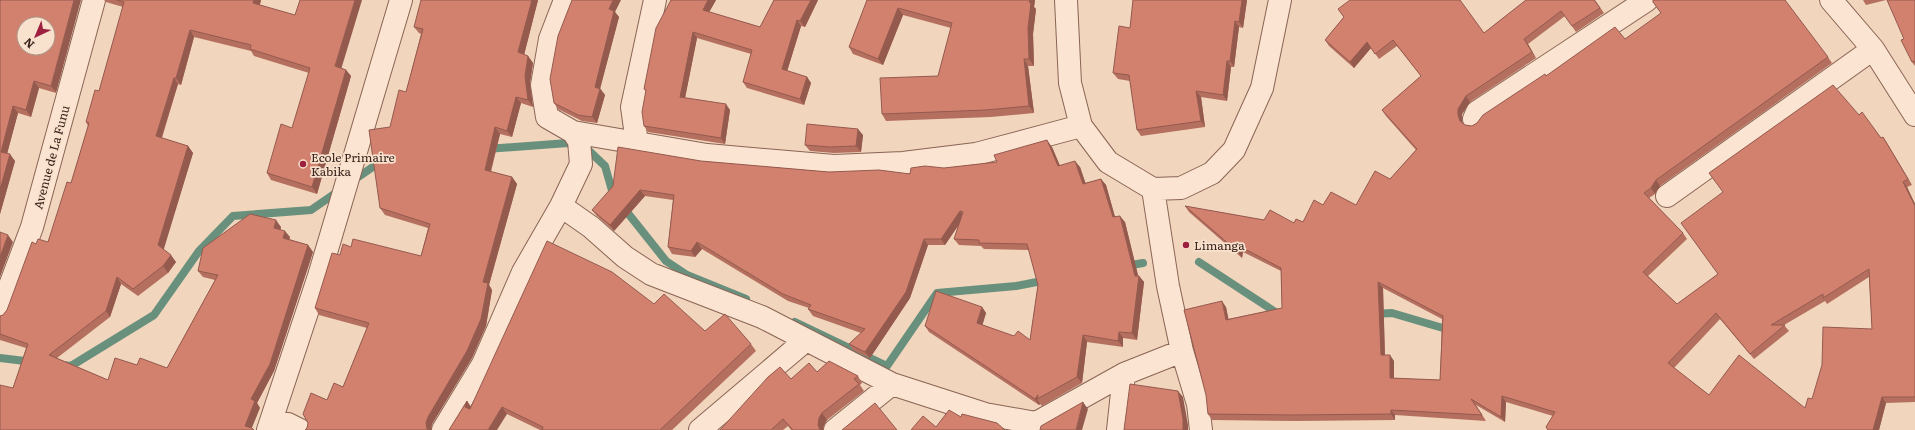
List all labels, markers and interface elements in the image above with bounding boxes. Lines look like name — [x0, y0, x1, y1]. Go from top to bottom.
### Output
north arrow — [16, 16, 56, 56]
text: N — [19, 35, 37, 53]
street label: Avenue de La Funu — [28, 103, 74, 211]
place label: Ecole Primaire Kabika — [311, 148, 395, 180]
marker: Ecole Primaire Kabika — [298, 159, 308, 169]
place label: Limanga — [1194, 236, 1245, 254]
marker: Limanga — [1181, 240, 1191, 250]

